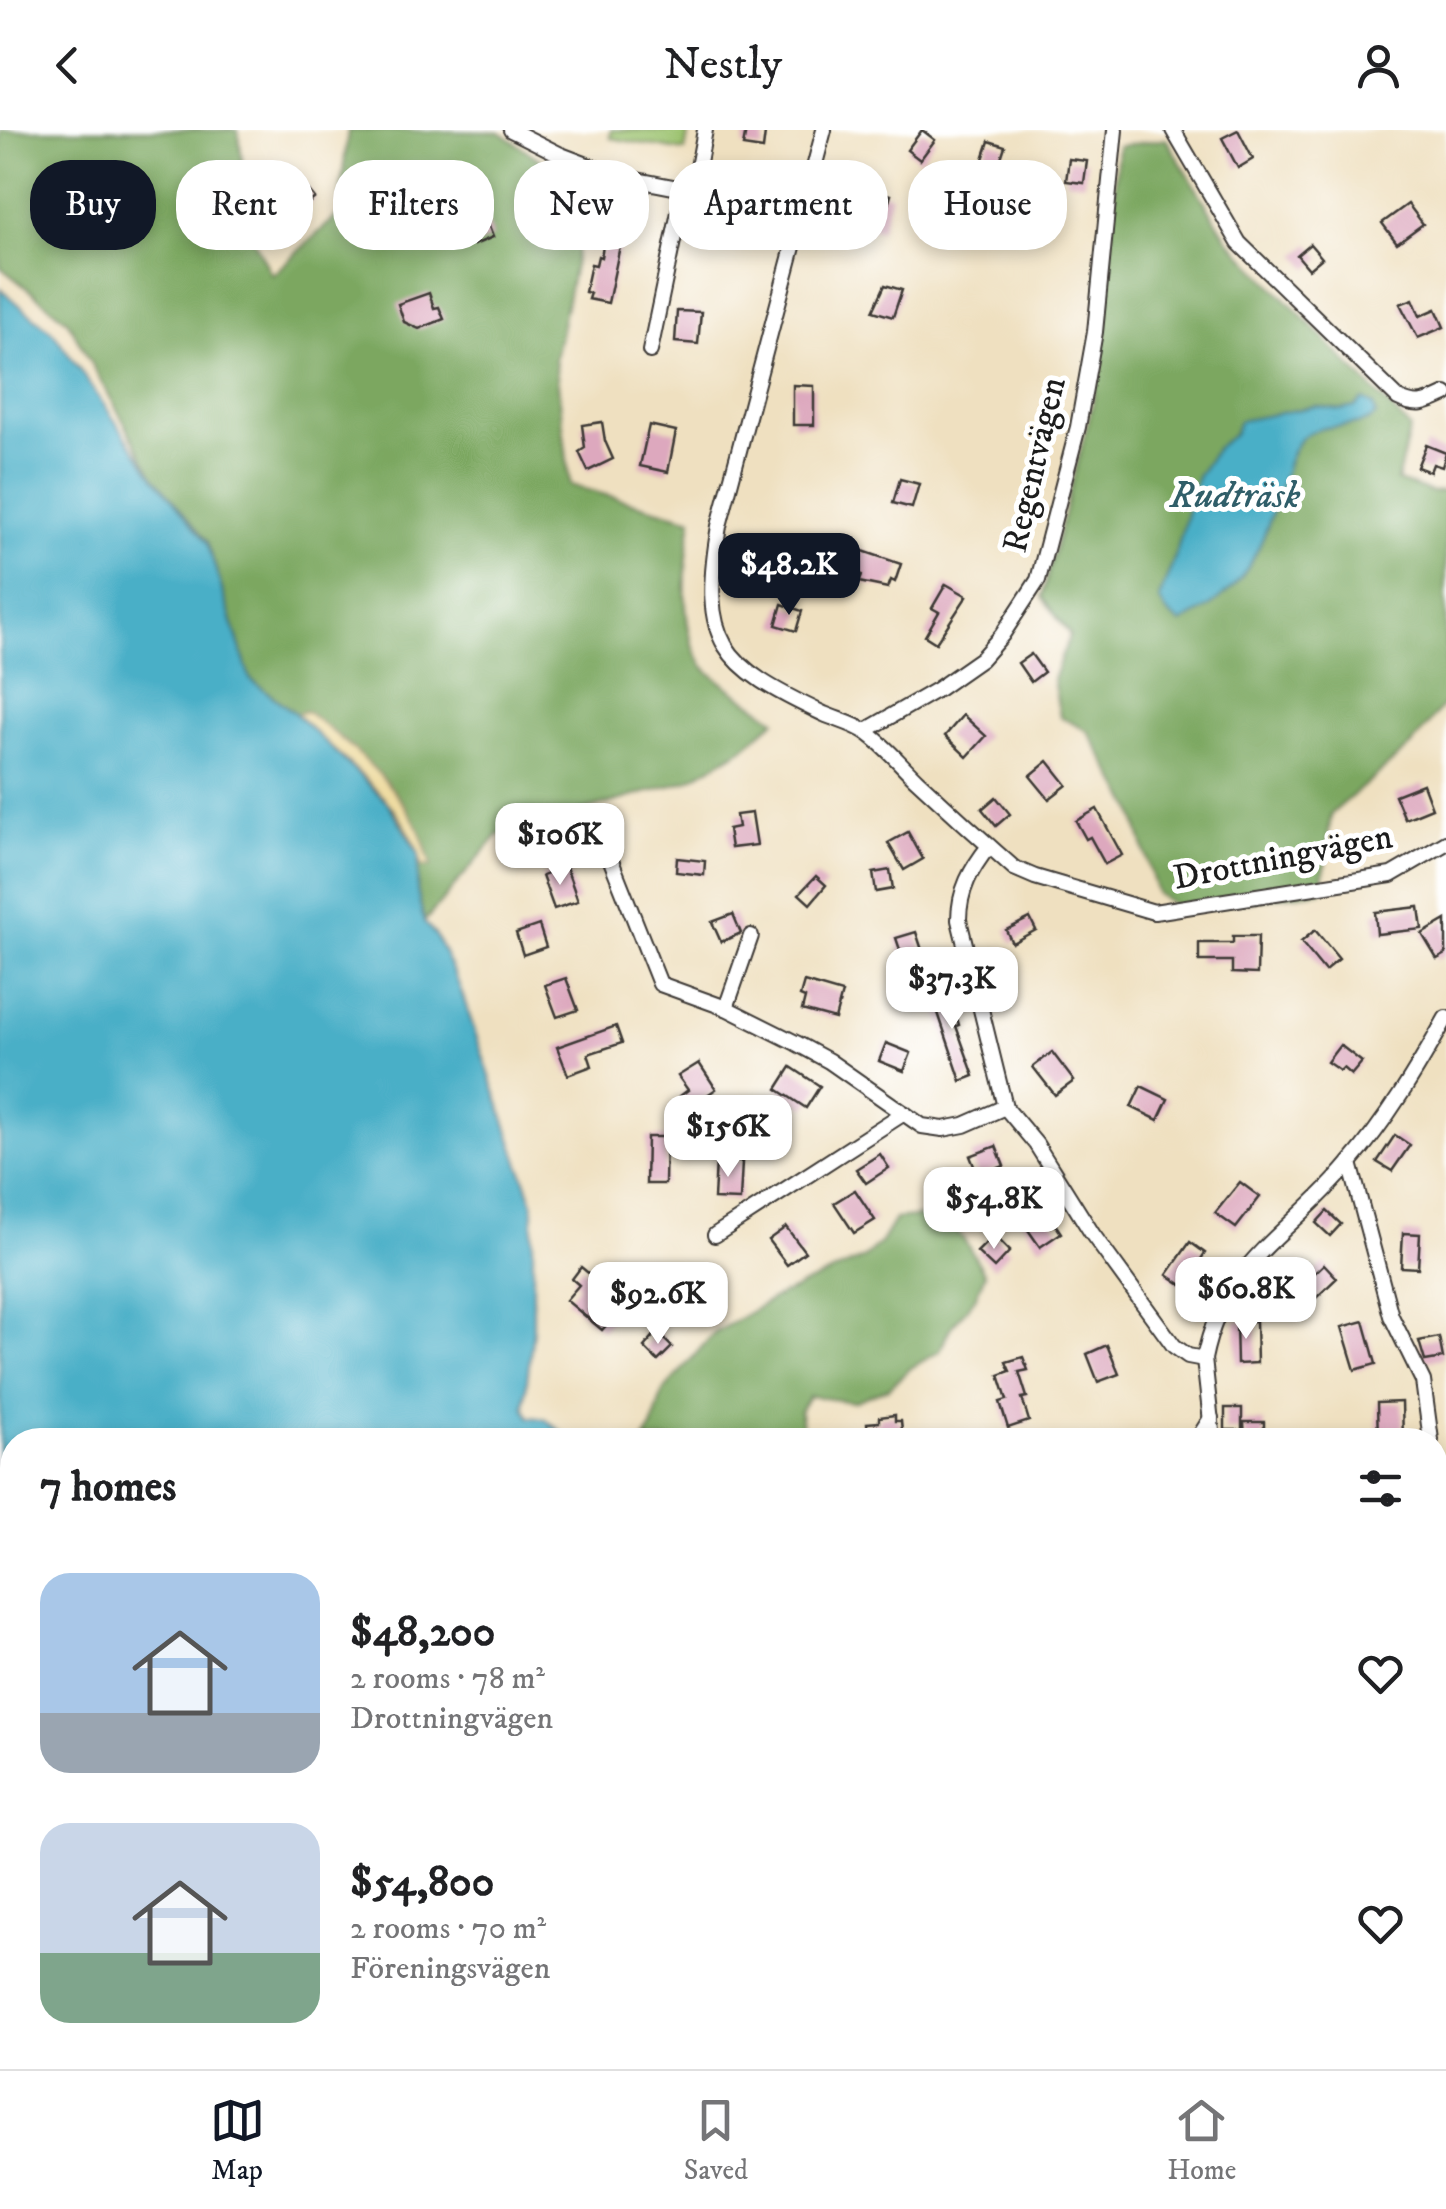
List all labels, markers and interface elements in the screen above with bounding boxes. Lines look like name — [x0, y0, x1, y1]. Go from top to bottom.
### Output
text: Nestly — [664, 37, 782, 93]
icon: back — [40, 38, 95, 93]
icon: person — [1351, 38, 1406, 93]
chip: Buy — [30, 160, 156, 250]
chip: Rent — [176, 160, 313, 250]
chip: Filters — [333, 160, 494, 250]
chip: New — [514, 160, 649, 250]
chip: Apartment — [669, 160, 888, 250]
chip: House — [908, 160, 1067, 250]
street label: Regentvägen — [993, 373, 1077, 557]
water label: Rudträsk — [1169, 472, 1300, 520]
pin: $48.2K — [708, 533, 870, 618]
text: $48.2K — [740, 545, 838, 585]
pin: $106K — [490, 803, 630, 888]
text: $106K — [517, 815, 603, 855]
street label: Drottningvägen — [1170, 815, 1396, 901]
pin: $37.3K — [871, 947, 1033, 1032]
text: $37.3K — [908, 959, 996, 999]
pin: $156K — [658, 1095, 798, 1180]
text: $156K — [686, 1107, 770, 1147]
pin: $54.8K — [913, 1167, 1075, 1252]
text: $54.8K — [946, 1179, 1042, 1219]
pin: $60.8K — [1165, 1257, 1327, 1342]
pin: $92.6K — [577, 1262, 739, 1347]
text: $60.8K — [1197, 1269, 1295, 1309]
text: $92.6K — [610, 1274, 706, 1314]
icon: filters — [1353, 1461, 1408, 1516]
text: 7 homes — [40, 1462, 176, 1514]
text: $48,200 — [350, 1607, 495, 1659]
icon: home — [120, 1613, 240, 1733]
icon: heart — [1353, 1646, 1408, 1701]
text: 2 rooms · 78 m² — [350, 1659, 545, 1699]
text: Drottningvägen — [350, 1699, 553, 1739]
text: $54,800 — [350, 1857, 494, 1909]
icon: home — [120, 1863, 240, 1983]
icon: heart — [1353, 1896, 1408, 1951]
text: 2 rooms · 70 m² — [350, 1909, 546, 1949]
text: Föreningsvägen — [350, 1949, 550, 1989]
tab: Map — [210, 2093, 265, 2188]
tab: Saved — [684, 2093, 748, 2188]
tab: Home — [1167, 2093, 1236, 2188]

